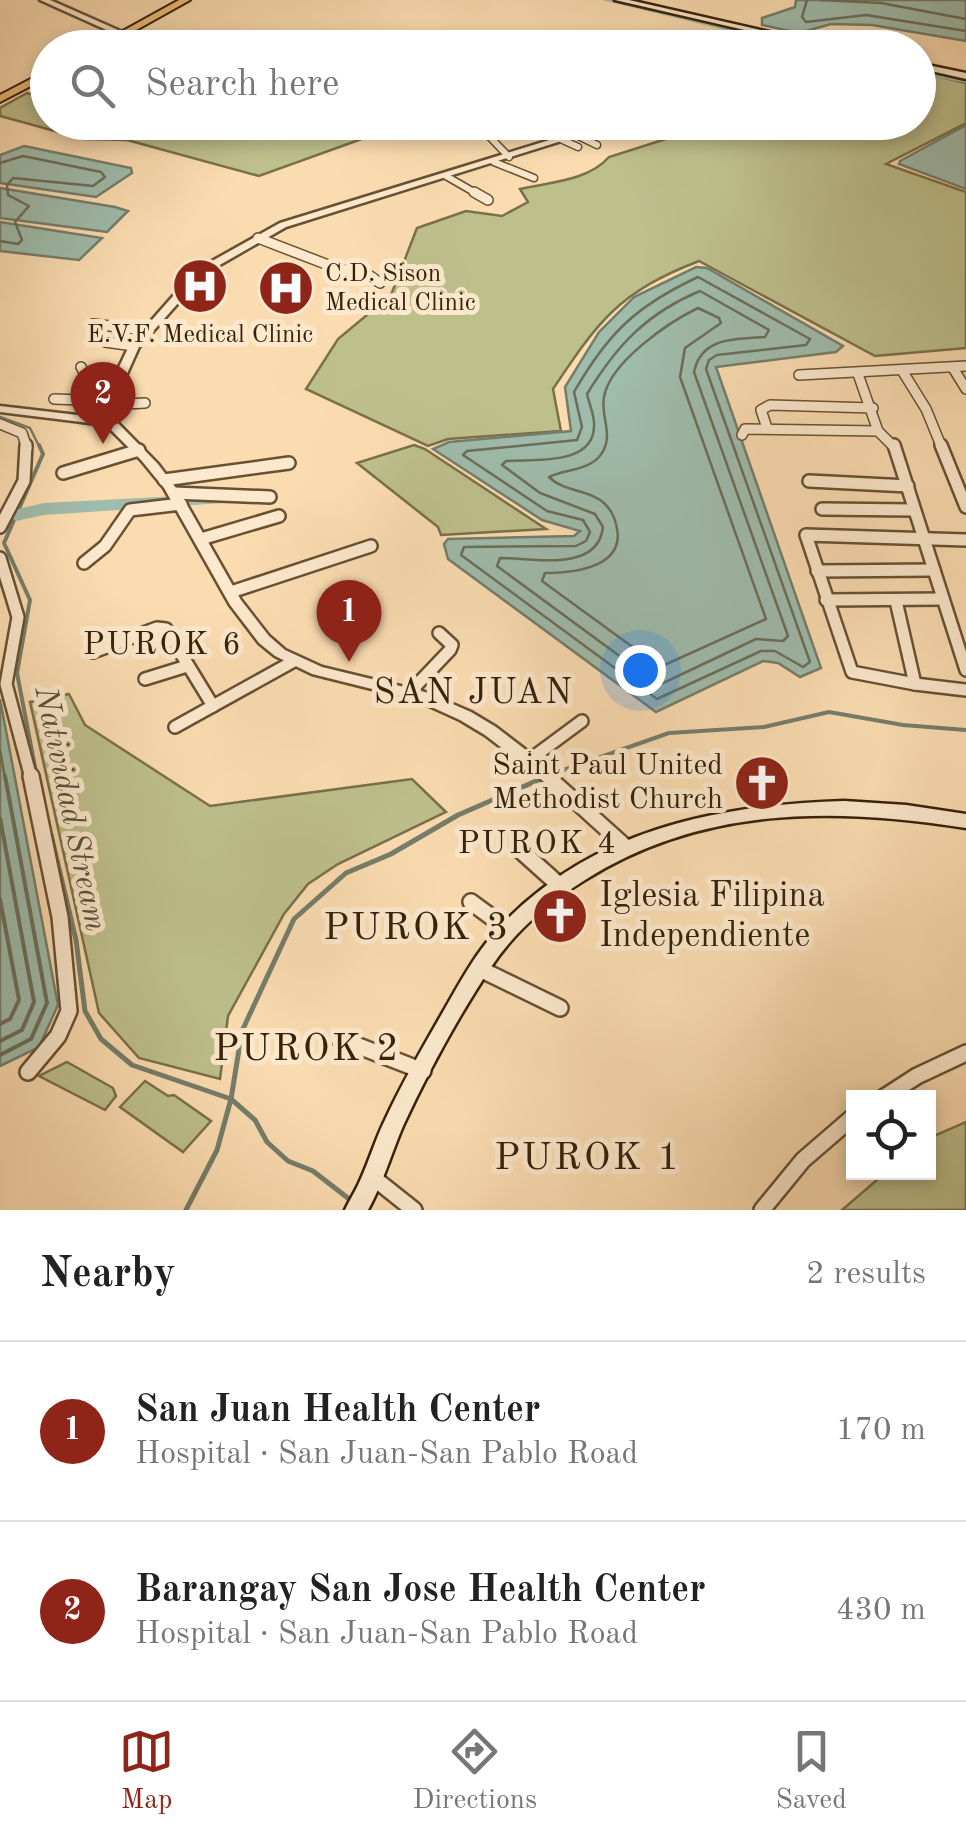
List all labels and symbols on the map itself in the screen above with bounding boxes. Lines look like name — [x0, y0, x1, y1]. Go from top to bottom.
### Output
hospital icon: E.V.F. Medical Clinic — [170, 256, 230, 316]
hospital icon: C.D. Sison Medical Clinic — [256, 258, 316, 318]
place label: C.D. Sison Medical Clinic — [325, 262, 476, 316]
place label: E.V.F. Medical Clinic — [87, 323, 313, 348]
pin: 2 — [70, 362, 136, 444]
pin: 1 — [316, 580, 382, 662]
district label: PUROK 6 — [83, 630, 243, 662]
your location — [615, 645, 666, 696]
district label: SAN JUAN — [374, 676, 574, 711]
water label: Natividad Stream — [27, 683, 111, 934]
place label: Saint Paul United Methodist Church — [492, 751, 723, 815]
church icon: Saint Paul United Methodist Church — [732, 753, 792, 813]
district label: PUROK 4 — [458, 829, 618, 861]
place label: Iglesia Filipina Independiente — [599, 879, 825, 954]
church icon: Iglesia Filipina Independiente — [530, 886, 590, 946]
district label: PUROK 3 — [323, 910, 511, 948]
district label: PUROK 2 — [213, 1031, 401, 1069]
district label: PUROK 1 — [494, 1140, 682, 1178]

